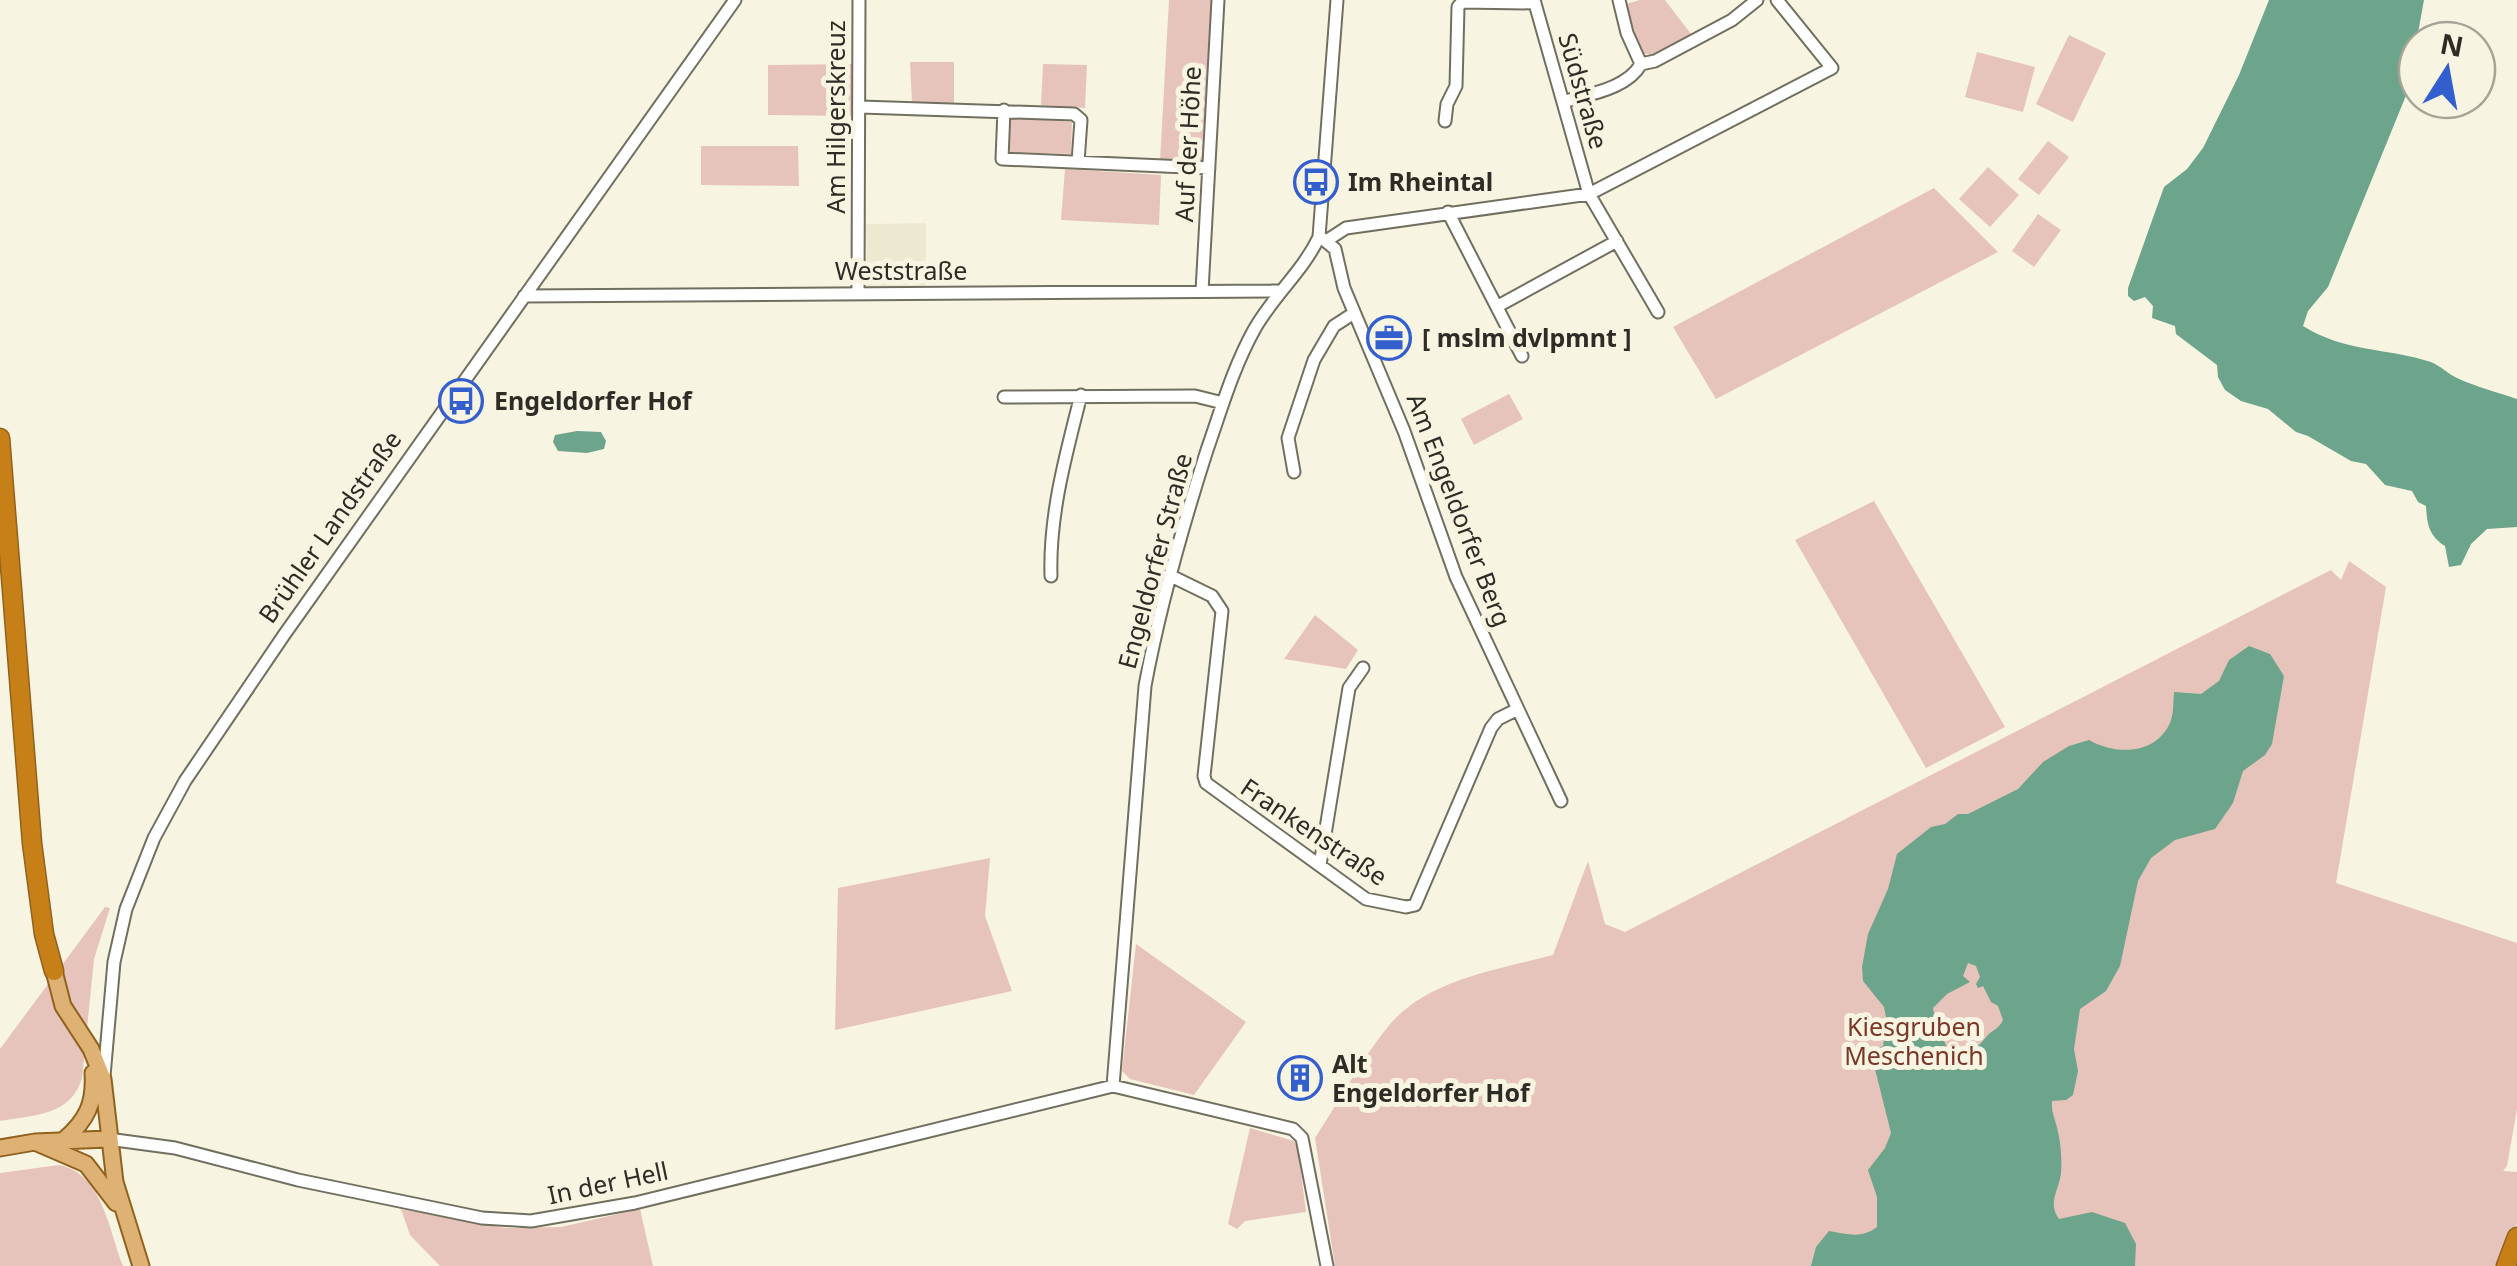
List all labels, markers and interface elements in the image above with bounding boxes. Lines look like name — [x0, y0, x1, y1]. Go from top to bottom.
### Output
street label: Am Hilgerskreuz — [818, 20, 852, 214]
north arrow — [2397, 20, 2497, 120]
text: N — [2437, 24, 2467, 65]
street label: Südstraße — [1551, 29, 1617, 153]
street label: Auf der Höhe — [1166, 65, 1208, 223]
bus stop icon: Im Rheintal — [1293, 159, 1339, 205]
place label: Im Rheintal — [1348, 164, 1493, 198]
street label: Weststraße — [835, 253, 967, 287]
office icon: [ mslm dvlpmnt ] — [1366, 315, 1412, 361]
place label: [ mslm dvlpmnt ] — [1422, 320, 1632, 354]
bus stop icon: Engeldorfer Hof — [438, 378, 484, 424]
place label: Engeldorfer Hof — [494, 383, 693, 417]
street label: Am Engeldorfer Berg — [1400, 388, 1520, 631]
street label: Brühler Landstraße — [250, 423, 408, 629]
street label: Engeldorfer Straße — [1109, 449, 1199, 672]
street label: Frankenstraße — [1235, 770, 1394, 893]
park label: Kiesgruben Meschenich — [1844, 1009, 1984, 1072]
place label: Alt Engeldorfer Hof — [1332, 1046, 1531, 1109]
building icon: Alt Engeldorfer Hof — [1277, 1055, 1323, 1101]
street label: In der Hell — [544, 1153, 671, 1211]

